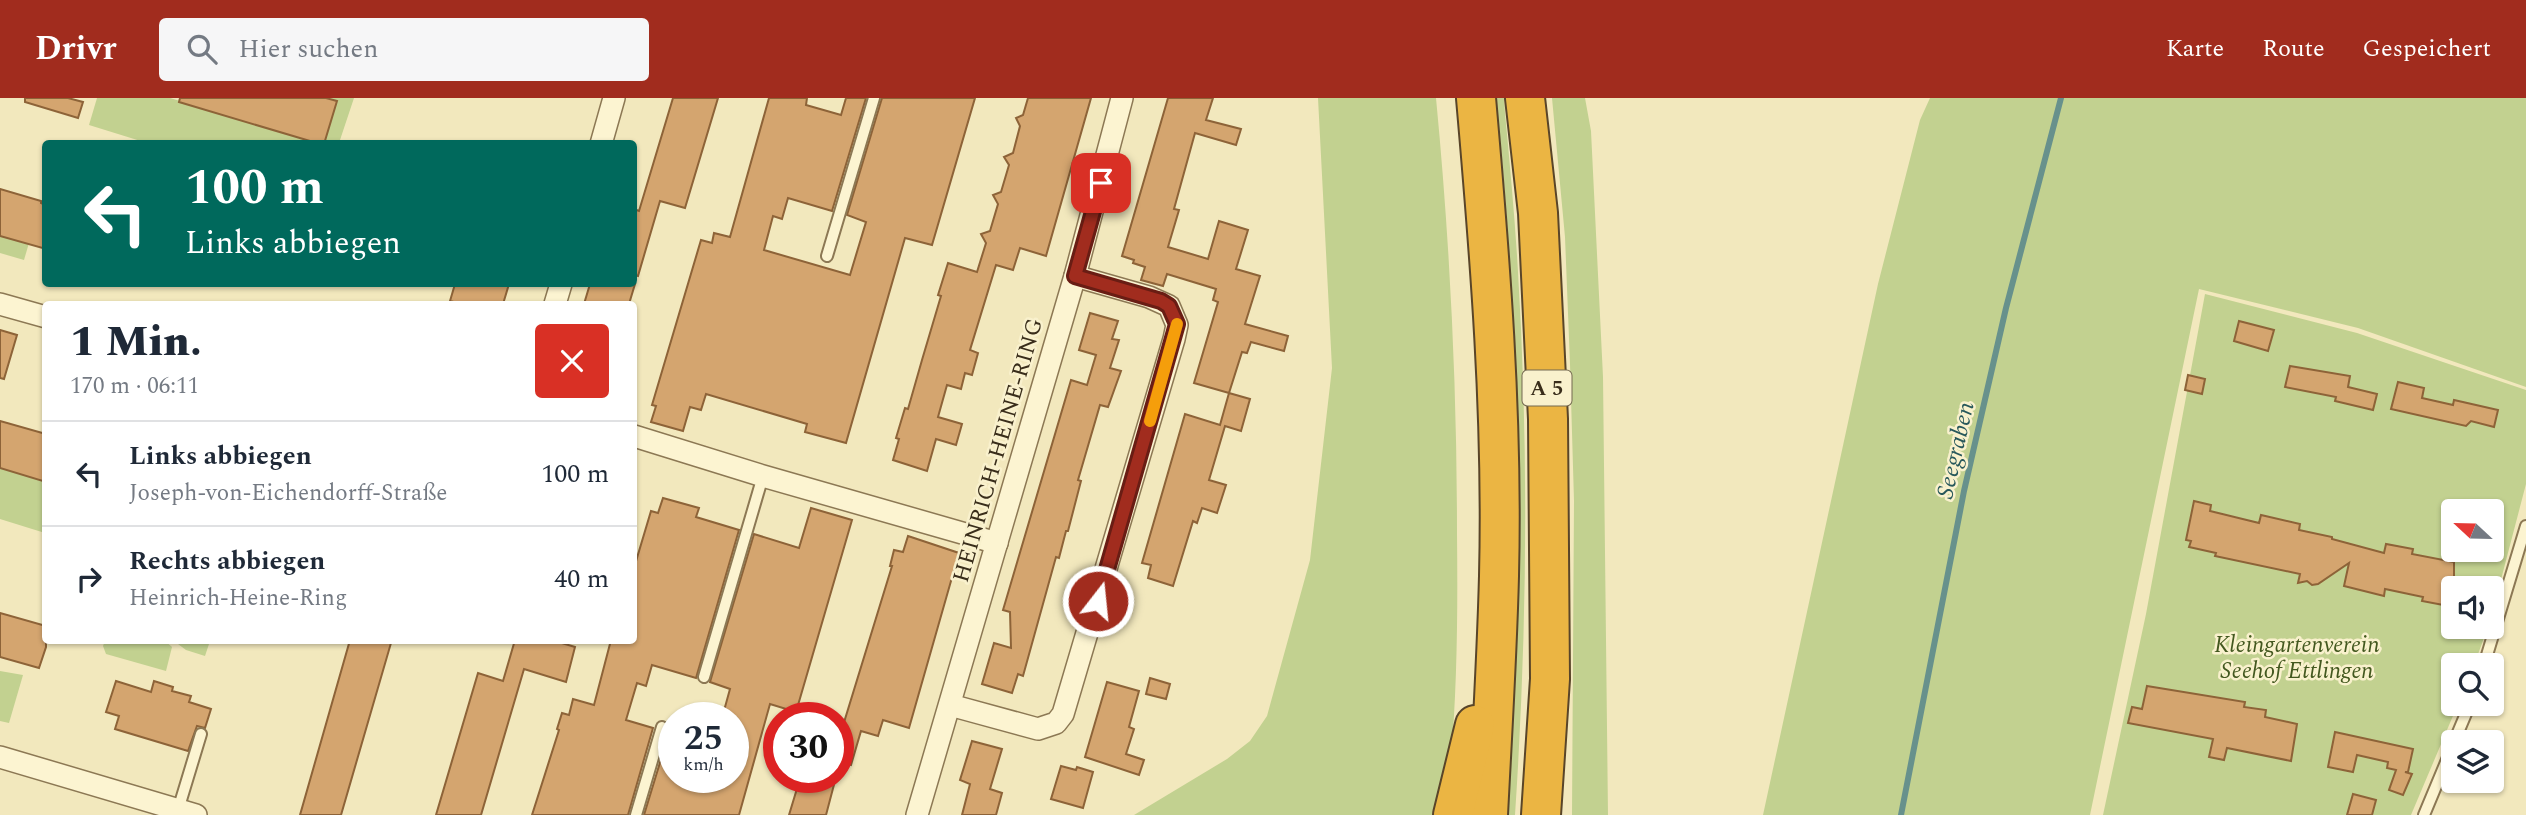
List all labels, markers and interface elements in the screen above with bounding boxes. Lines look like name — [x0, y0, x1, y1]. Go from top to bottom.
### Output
search box — [159, 18, 649, 81]
text: Drivr — [35, 24, 117, 74]
text: Hier suchen — [239, 29, 378, 69]
icon: search — [183, 30, 221, 68]
text: Karte — [2166, 31, 2224, 67]
text: Route — [2262, 31, 2325, 67]
text: Gespeichert — [2363, 31, 2491, 67]
text: 100 m — [185, 151, 324, 226]
pin — [1071, 153, 1131, 213]
icon: arrive — [1082, 164, 1120, 202]
icon: left — [70, 168, 161, 259]
text: Links abbiegen — [185, 219, 401, 268]
text: 1 Min. — [70, 311, 202, 374]
street label: HEINRICH-HEINE-RING — [944, 314, 1053, 587]
button: close — [535, 324, 609, 398]
text: 170 m · 06:11 — [70, 369, 199, 404]
road number: A 5 — [1522, 370, 1572, 406]
water label: Seegraben — [1927, 398, 1985, 502]
text: Links abbiegen — [129, 436, 312, 476]
text: 100 m — [541, 454, 609, 494]
icon: left — [70, 455, 108, 493]
text: Joseph-von-Eichendorff-Straße — [129, 476, 447, 511]
north arrow — [2441, 499, 2504, 562]
map controls — [2441, 499, 2504, 793]
text: Rechts abbiegen — [129, 541, 325, 581]
text: 40 m — [554, 559, 609, 599]
icon: right — [70, 560, 108, 598]
position arrow — [1061, 564, 1135, 638]
button: sound — [2441, 576, 2504, 639]
text: Heinrich-Heine-Ring — [129, 581, 347, 616]
park label: Kleingartenverein Seehof Ettlingen — [2214, 628, 2380, 689]
button: search — [2441, 653, 2504, 716]
speed limit sign: 30 — [763, 702, 854, 793]
text: 25 — [684, 712, 723, 765]
button: layers — [2441, 730, 2504, 793]
text: km/h — [683, 751, 724, 778]

